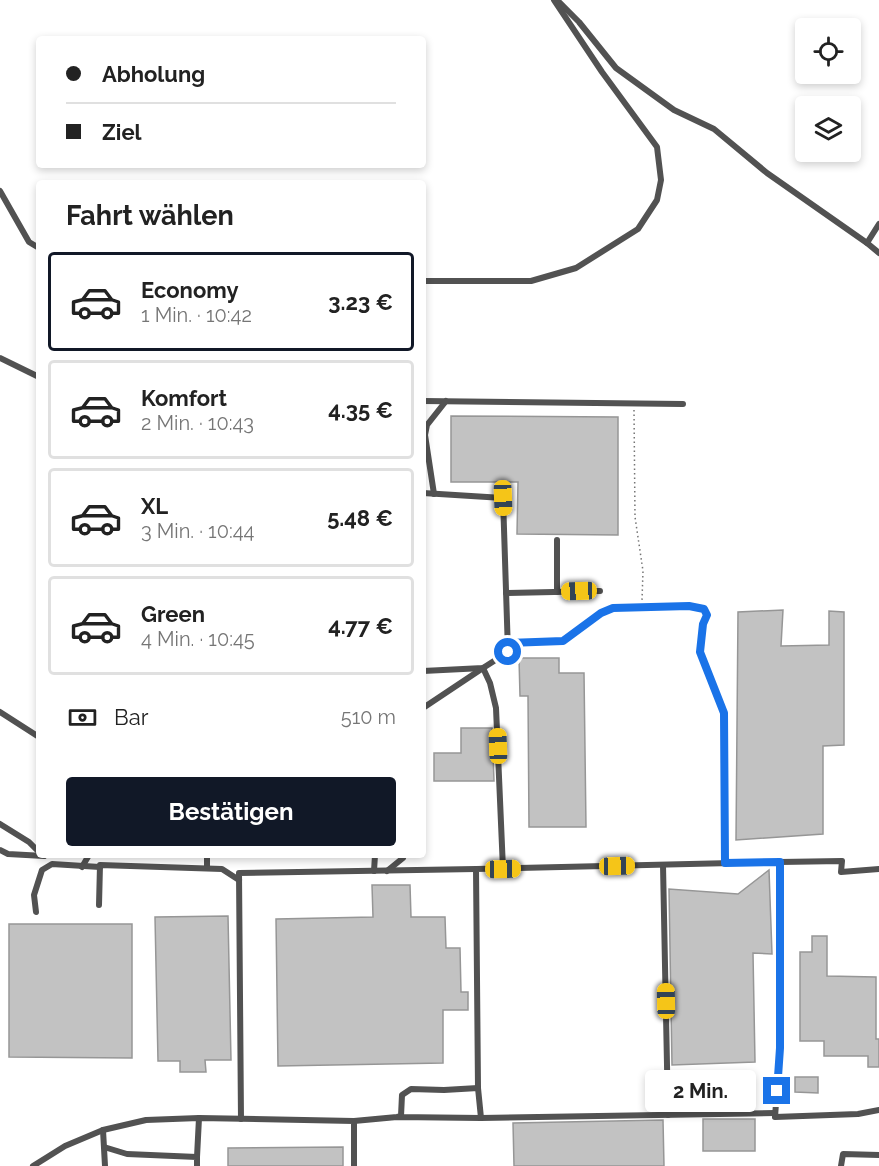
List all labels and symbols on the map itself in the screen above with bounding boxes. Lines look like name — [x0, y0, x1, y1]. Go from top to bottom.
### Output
car — [493, 480, 513, 516]
car — [561, 581, 597, 601]
route start — [494, 638, 521, 665]
car — [488, 728, 508, 764]
car — [599, 857, 635, 875]
car — [485, 860, 521, 878]
car — [657, 983, 675, 1019]
callout: 2 Min. — [645, 1070, 756, 1112]
route end — [763, 1077, 790, 1104]

